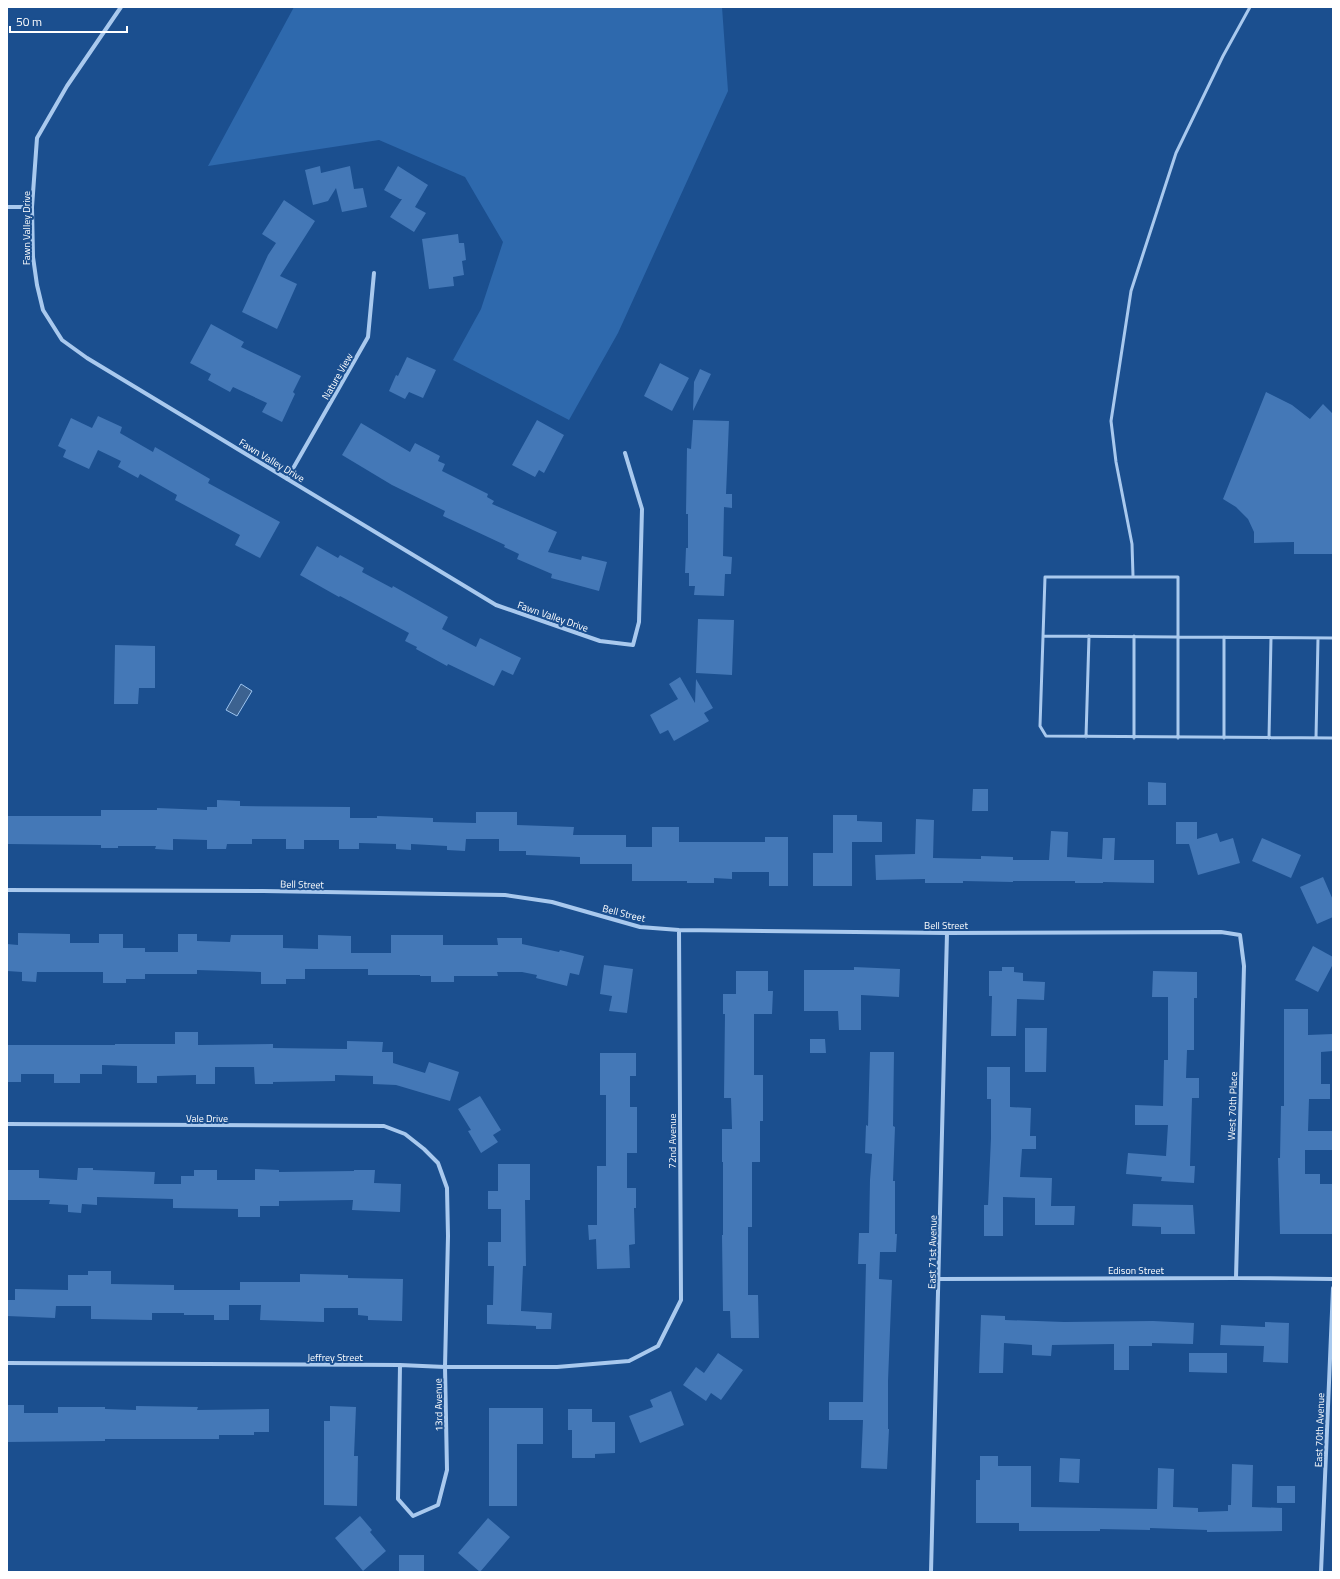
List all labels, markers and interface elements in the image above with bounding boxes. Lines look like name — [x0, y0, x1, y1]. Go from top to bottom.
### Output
scale bar — [10, 8, 127, 34]
text: 50 m — [16, 12, 42, 31]
street label: Fawn Valley Drive — [19, 191, 34, 265]
street label: Nature View — [318, 350, 357, 402]
street label: Fawn Valley Drive — [236, 435, 307, 486]
street label: Fawn Valley Drive — [515, 597, 590, 636]
street label: Bell Street — [280, 877, 325, 892]
street label: Bell Street — [601, 901, 647, 926]
street label: Bell Street — [924, 918, 968, 933]
street label: West 70th Place — [1224, 1071, 1241, 1141]
street label: Vale Drive — [186, 1111, 228, 1126]
street label: 72nd Avenue — [665, 1113, 680, 1169]
street label: East 71st Avenue — [924, 1215, 941, 1289]
street label: Edison Street — [1108, 1263, 1165, 1278]
street label: Jeffrey Street — [307, 1350, 363, 1365]
street label: 13rd Avenue — [431, 1378, 446, 1432]
street label: East 70th Avenue — [1311, 1393, 1328, 1467]

